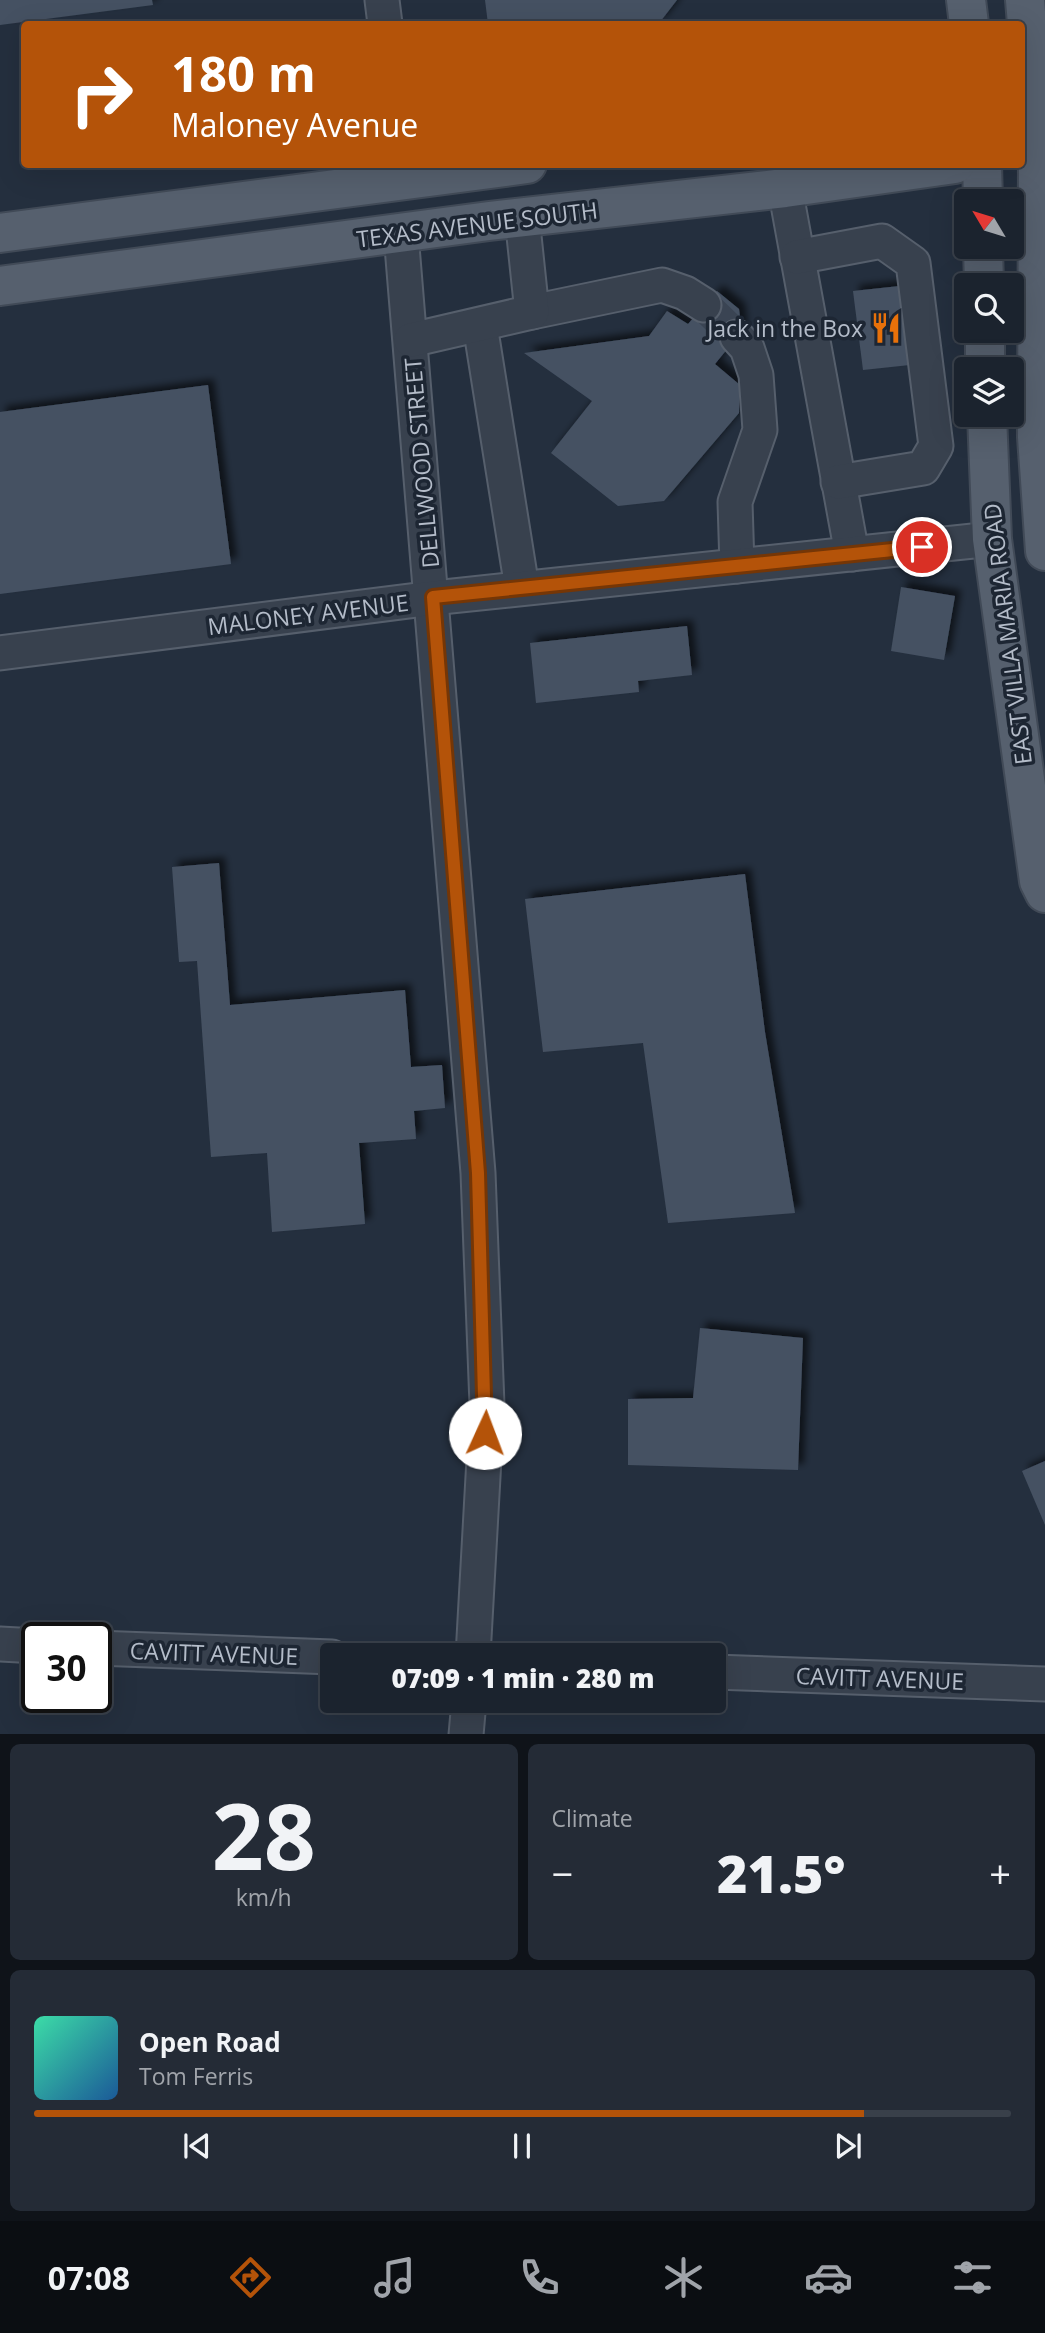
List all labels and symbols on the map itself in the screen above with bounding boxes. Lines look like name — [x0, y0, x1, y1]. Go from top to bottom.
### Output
north arrow — [954, 189, 1024, 259]
street label: TEXAS AVENUE SOUTH — [355, 193, 599, 255]
restaurant icon: Jack in the Box — [869, 311, 903, 345]
place label: Jack in the Box — [705, 312, 863, 344]
street label: DELLWOOD STREET — [396, 356, 446, 569]
street label: EAST VILLA MARIA ROAD — [975, 502, 1039, 766]
pin — [892, 517, 952, 577]
street label: MALONEY AVENUE — [206, 586, 410, 642]
position arrow — [448, 1396, 522, 1470]
speed limit sign: 30 — [21, 1622, 112, 1713]
street label: CAVITT AVENUE — [129, 1634, 299, 1672]
street label: CAVITT AVENUE — [795, 1659, 965, 1697]

